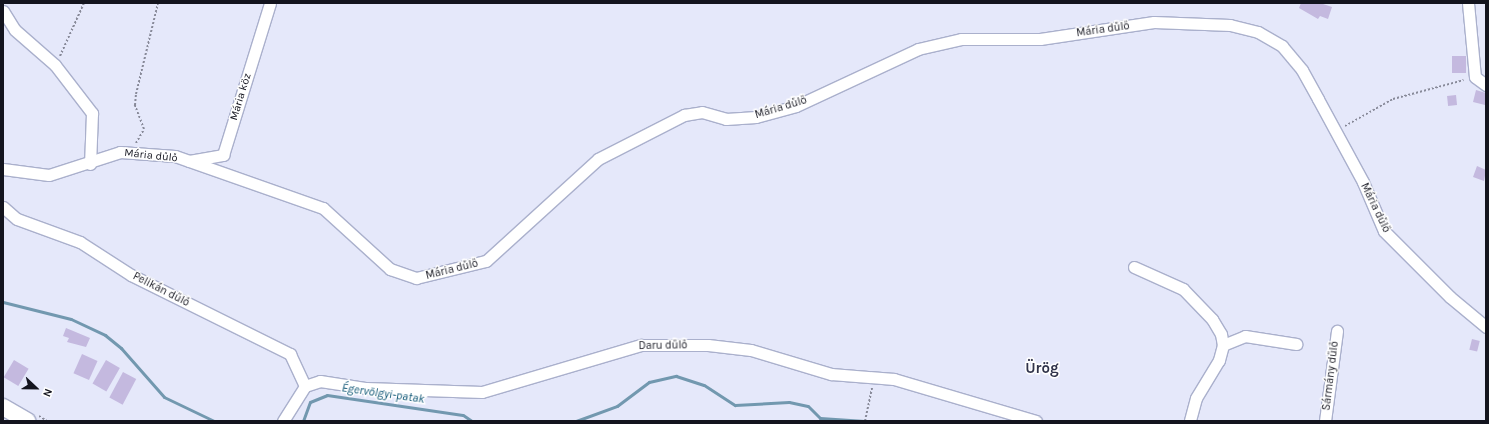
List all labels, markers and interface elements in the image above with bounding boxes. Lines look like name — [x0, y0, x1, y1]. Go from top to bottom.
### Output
street label: Mária dűlő — [1076, 20, 1130, 40]
street label: Mária köz — [228, 72, 254, 122]
street label: Mária dűlő — [753, 94, 809, 122]
street label: Mária dűlő — [124, 147, 178, 165]
street label: Mária dűlő — [1357, 181, 1393, 235]
street label: Mária dűlő — [424, 257, 480, 283]
street label: Pelikán dűlő — [130, 270, 192, 310]
street label: Daru dűlő — [638, 339, 688, 353]
street label: Sármány dűlő — [1320, 341, 1342, 411]
district label: Ürög — [1025, 360, 1059, 378]
north arrow — [16, 368, 56, 408]
water label: Égervölgyi-patak — [341, 381, 425, 407]
text: N — [40, 387, 55, 399]

